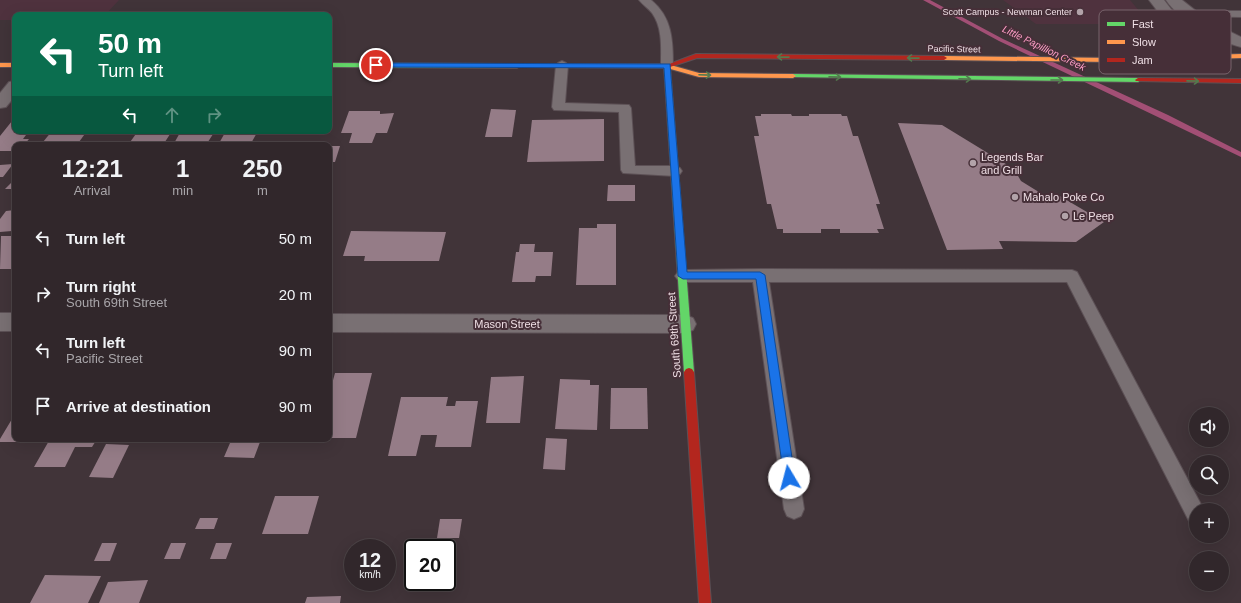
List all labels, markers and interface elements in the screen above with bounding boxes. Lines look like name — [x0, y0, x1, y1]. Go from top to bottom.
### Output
place label: Scott Campus - Newman Center — [942, 7, 1072, 17]
marker: Scott Campus - Newman Center — [1075, 7, 1085, 17]
legend — [1099, 10, 1231, 74]
text: Fast — [1132, 18, 1153, 30]
water label: Little Papillion Creek — [1001, 23, 1088, 73]
icon: left — [32, 28, 84, 80]
text: 50 m — [98, 28, 162, 59]
text: Slow — [1132, 36, 1156, 48]
street label: Pacific Street — [927, 44, 981, 54]
pin — [359, 48, 393, 82]
one-way arrow — [777, 53, 790, 61]
icon: arrive — [365, 54, 387, 76]
text: Jam — [1132, 54, 1153, 66]
one-way arrow — [907, 55, 920, 62]
text: Turn left — [98, 61, 163, 81]
one-way arrow — [698, 72, 711, 79]
one-way arrow — [828, 73, 841, 81]
one-way arrow — [958, 75, 971, 83]
one-way arrow — [1050, 76, 1063, 84]
one-way arrow — [1186, 77, 1199, 85]
icon: left — [119, 104, 141, 126]
icon: ahead — [161, 104, 183, 126]
icon: right — [203, 104, 225, 126]
place label: Legends Bar and Grill — [981, 151, 1044, 176]
text: 12:21 — [61, 155, 123, 182]
text: 1 — [176, 155, 189, 182]
text: 250 — [243, 155, 283, 182]
marker: Legends Bar and Grill — [968, 158, 978, 168]
text: Arrival — [74, 183, 111, 198]
text: min — [172, 183, 193, 198]
text: m — [257, 183, 268, 198]
place label: Mahalo Poke Co — [1023, 191, 1104, 203]
marker: Mahalo Poke Co — [1010, 192, 1020, 202]
place label: Le Peep — [1073, 210, 1114, 222]
marker: Le Peep — [1060, 211, 1070, 221]
icon: left — [32, 227, 54, 249]
text: Turn left — [66, 230, 125, 247]
text: 50 m — [279, 230, 312, 247]
text: Turn right — [66, 278, 136, 295]
icon: right — [32, 283, 54, 305]
text: 20 m — [279, 286, 312, 303]
street label: South 69th Street — [665, 292, 683, 378]
text: South 69th Street — [66, 295, 167, 310]
street label: Mason Street — [474, 318, 540, 330]
text: Turn left — [66, 334, 125, 351]
icon: left — [32, 339, 54, 361]
text: 90 m — [279, 342, 312, 359]
text: Pacific Street — [66, 351, 143, 366]
icon: arrive — [32, 395, 54, 417]
text: Arrive at destination — [66, 398, 211, 415]
text: 90 m — [279, 398, 312, 415]
map controls — [1189, 407, 1229, 591]
button: sound — [1189, 407, 1229, 447]
button: search — [1189, 455, 1229, 495]
position arrow — [768, 457, 810, 499]
button: + — [1189, 503, 1229, 543]
speed limit sign: 20 — [404, 539, 456, 591]
text: 12 — [359, 549, 381, 571]
button: − — [1189, 551, 1229, 591]
text: km/h — [359, 569, 381, 580]

